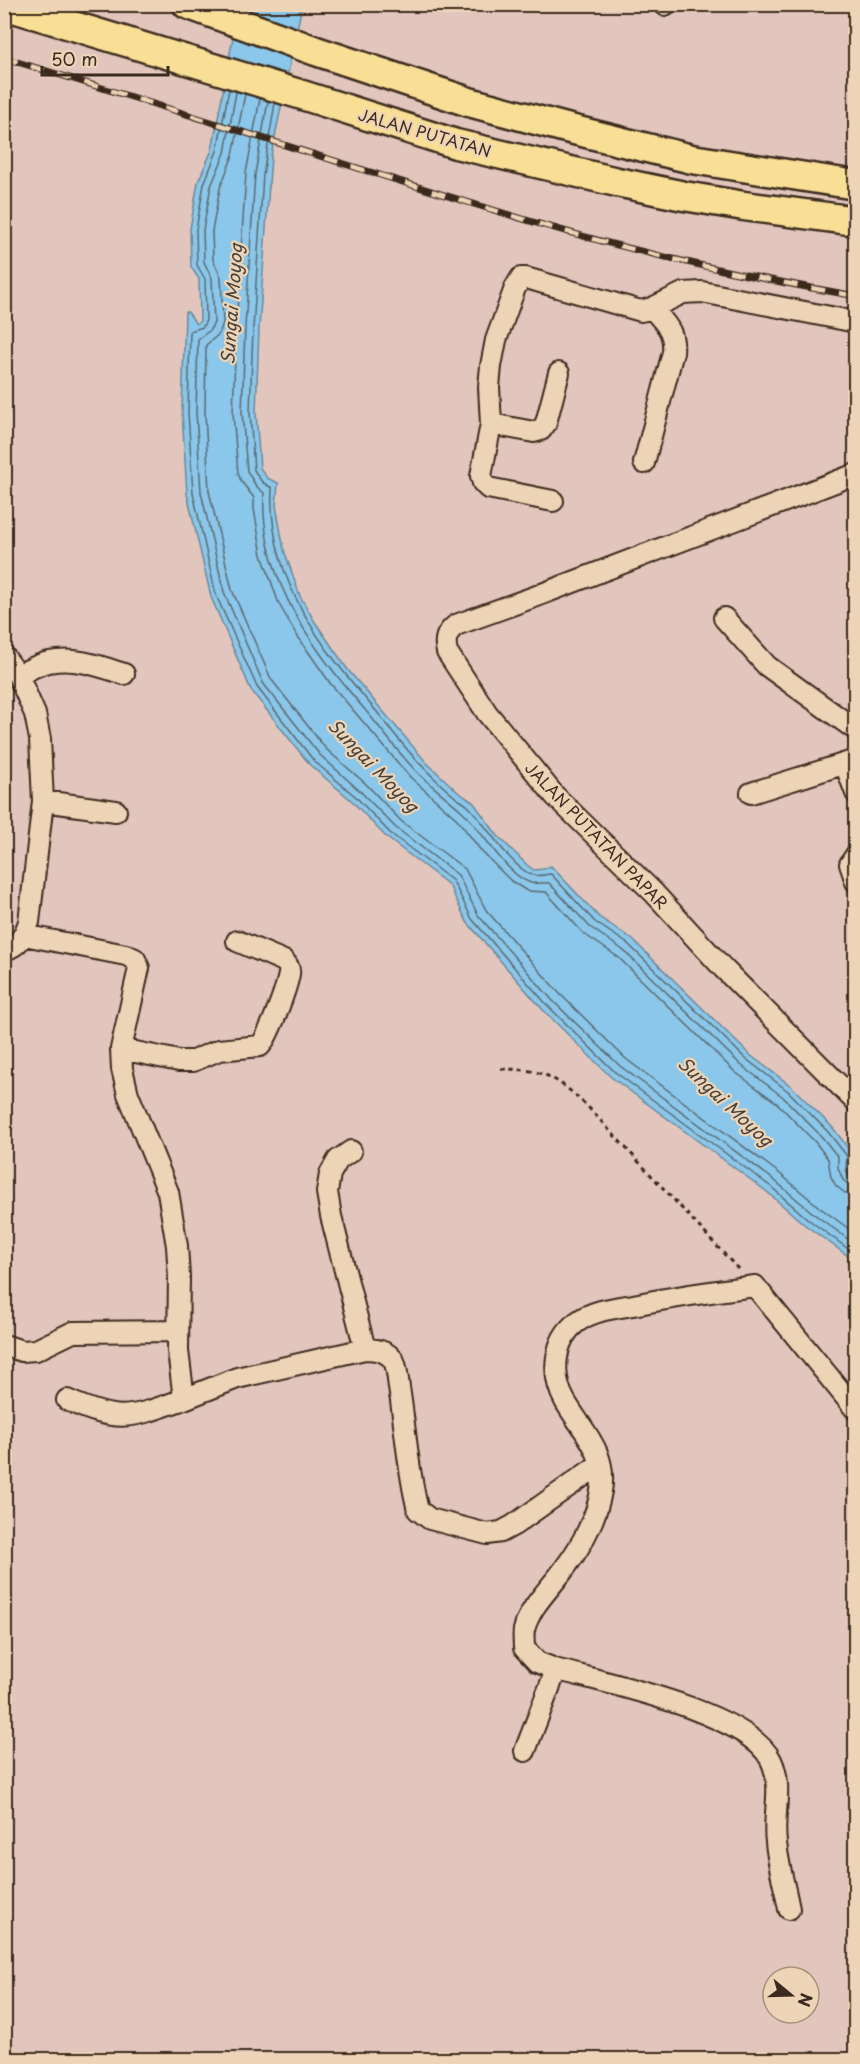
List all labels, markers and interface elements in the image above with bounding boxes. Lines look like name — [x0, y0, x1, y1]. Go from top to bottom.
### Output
scale bar — [42, 39, 168, 77]
text: 50 m — [51, 45, 98, 72]
street label: JALAN PUTATAN — [356, 102, 494, 162]
water label: Sungai Moyog — [213, 242, 249, 366]
water label: Sungai Moyog — [322, 712, 427, 819]
street label: JALAN PUTATAN PAPAR — [520, 756, 674, 914]
water label: Sungai Moyog — [672, 1050, 780, 1153]
north arrow — [761, 1965, 821, 2025]
text: N — [793, 1990, 820, 2010]

